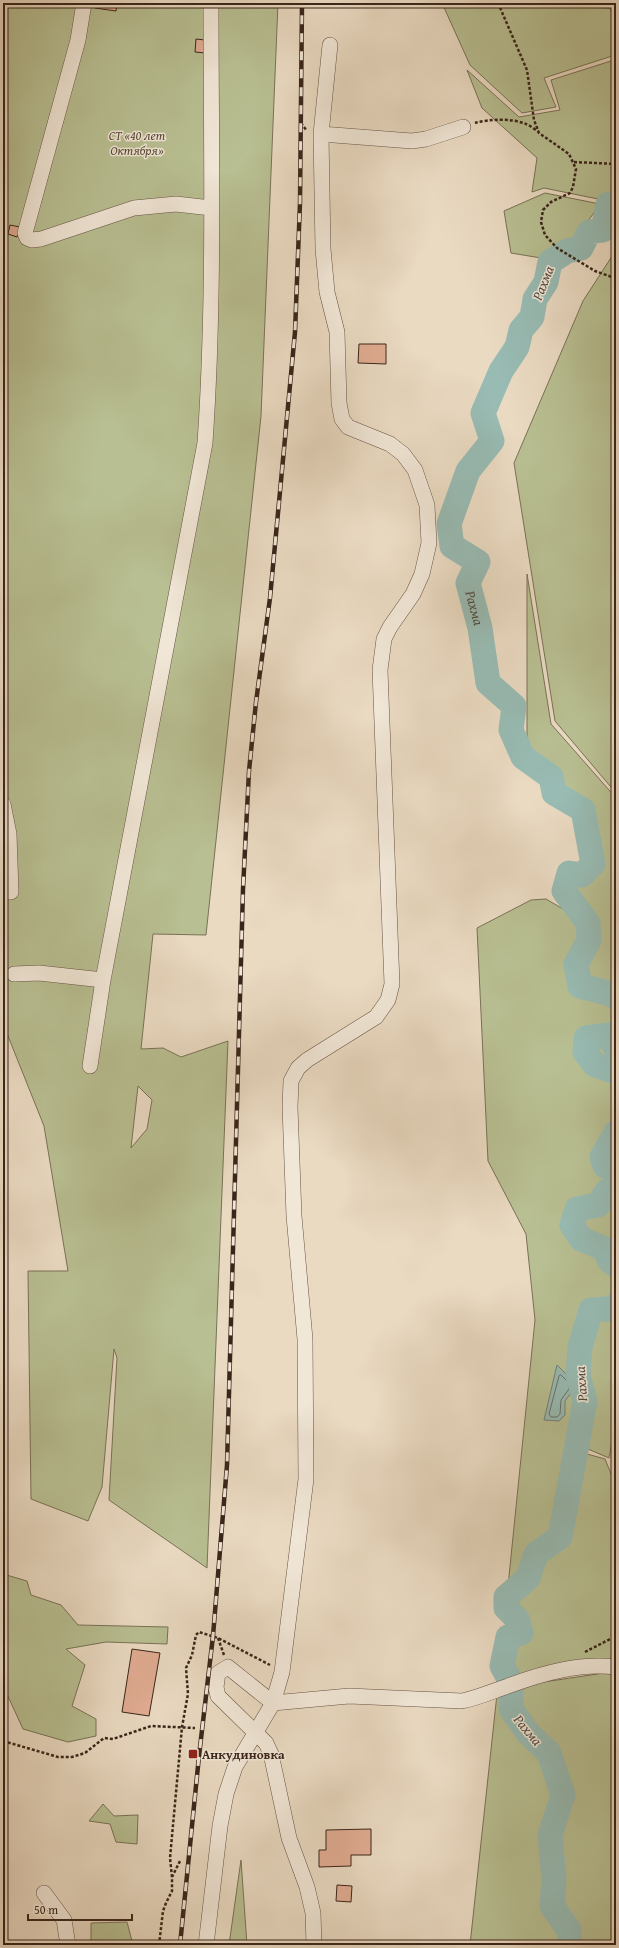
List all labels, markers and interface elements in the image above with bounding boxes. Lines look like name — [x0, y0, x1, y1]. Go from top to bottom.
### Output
park label: СТ «40 лет Октября» — [109, 126, 166, 160]
water label: Рахма — [527, 262, 559, 304]
water label: Рахма — [460, 587, 489, 628]
water label: Рахма — [570, 1365, 592, 1403]
water label: Рахма — [508, 1709, 547, 1750]
place label: Анкудиновка — [202, 1745, 285, 1764]
marker: Анкудиновка — [187, 1748, 199, 1760]
scale bar — [28, 1896, 132, 1922]
text: 50 m — [34, 1901, 58, 1918]

